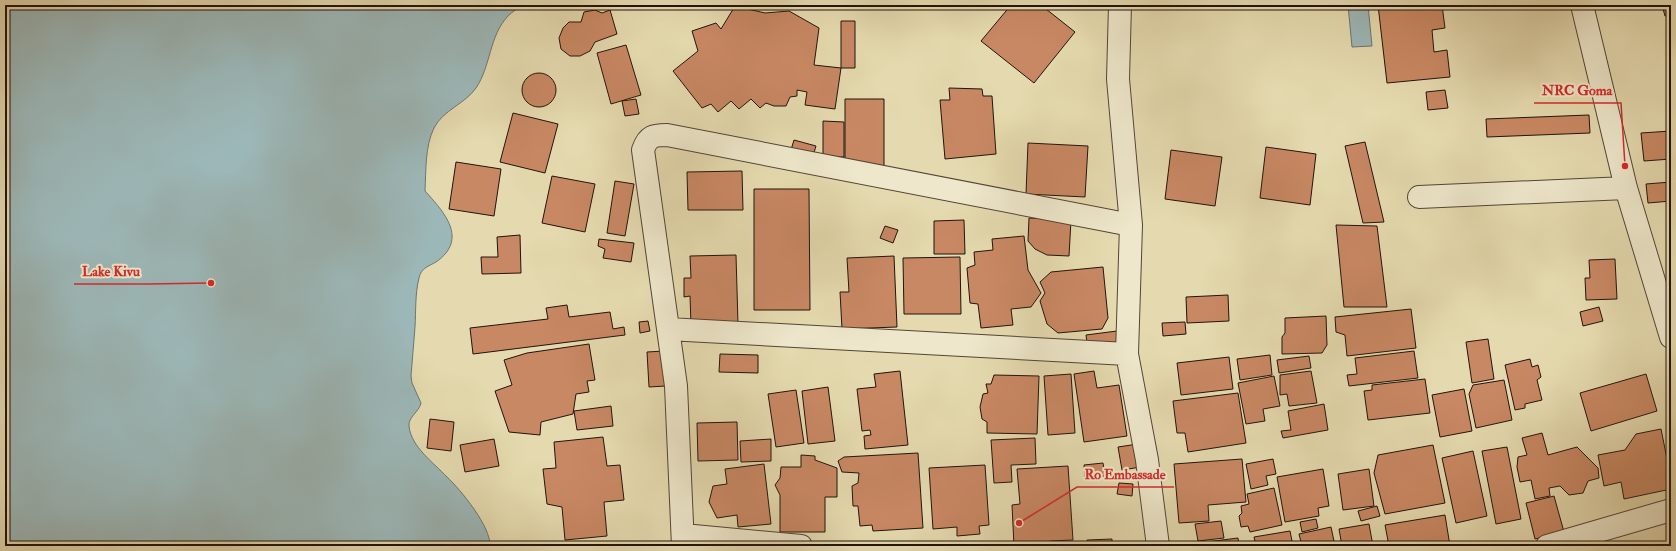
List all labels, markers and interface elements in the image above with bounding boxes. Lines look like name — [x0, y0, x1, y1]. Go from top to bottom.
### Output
callout: NRC Goma — [1534, 77, 1621, 103]
text: NRC Goma — [1541, 82, 1614, 99]
callout: Lake Kivu — [74, 258, 148, 284]
text: Lake Kivu — [82, 263, 141, 280]
callout: Ro Embassade — [1077, 461, 1174, 487]
text: Ro Embassade — [1084, 466, 1166, 483]

